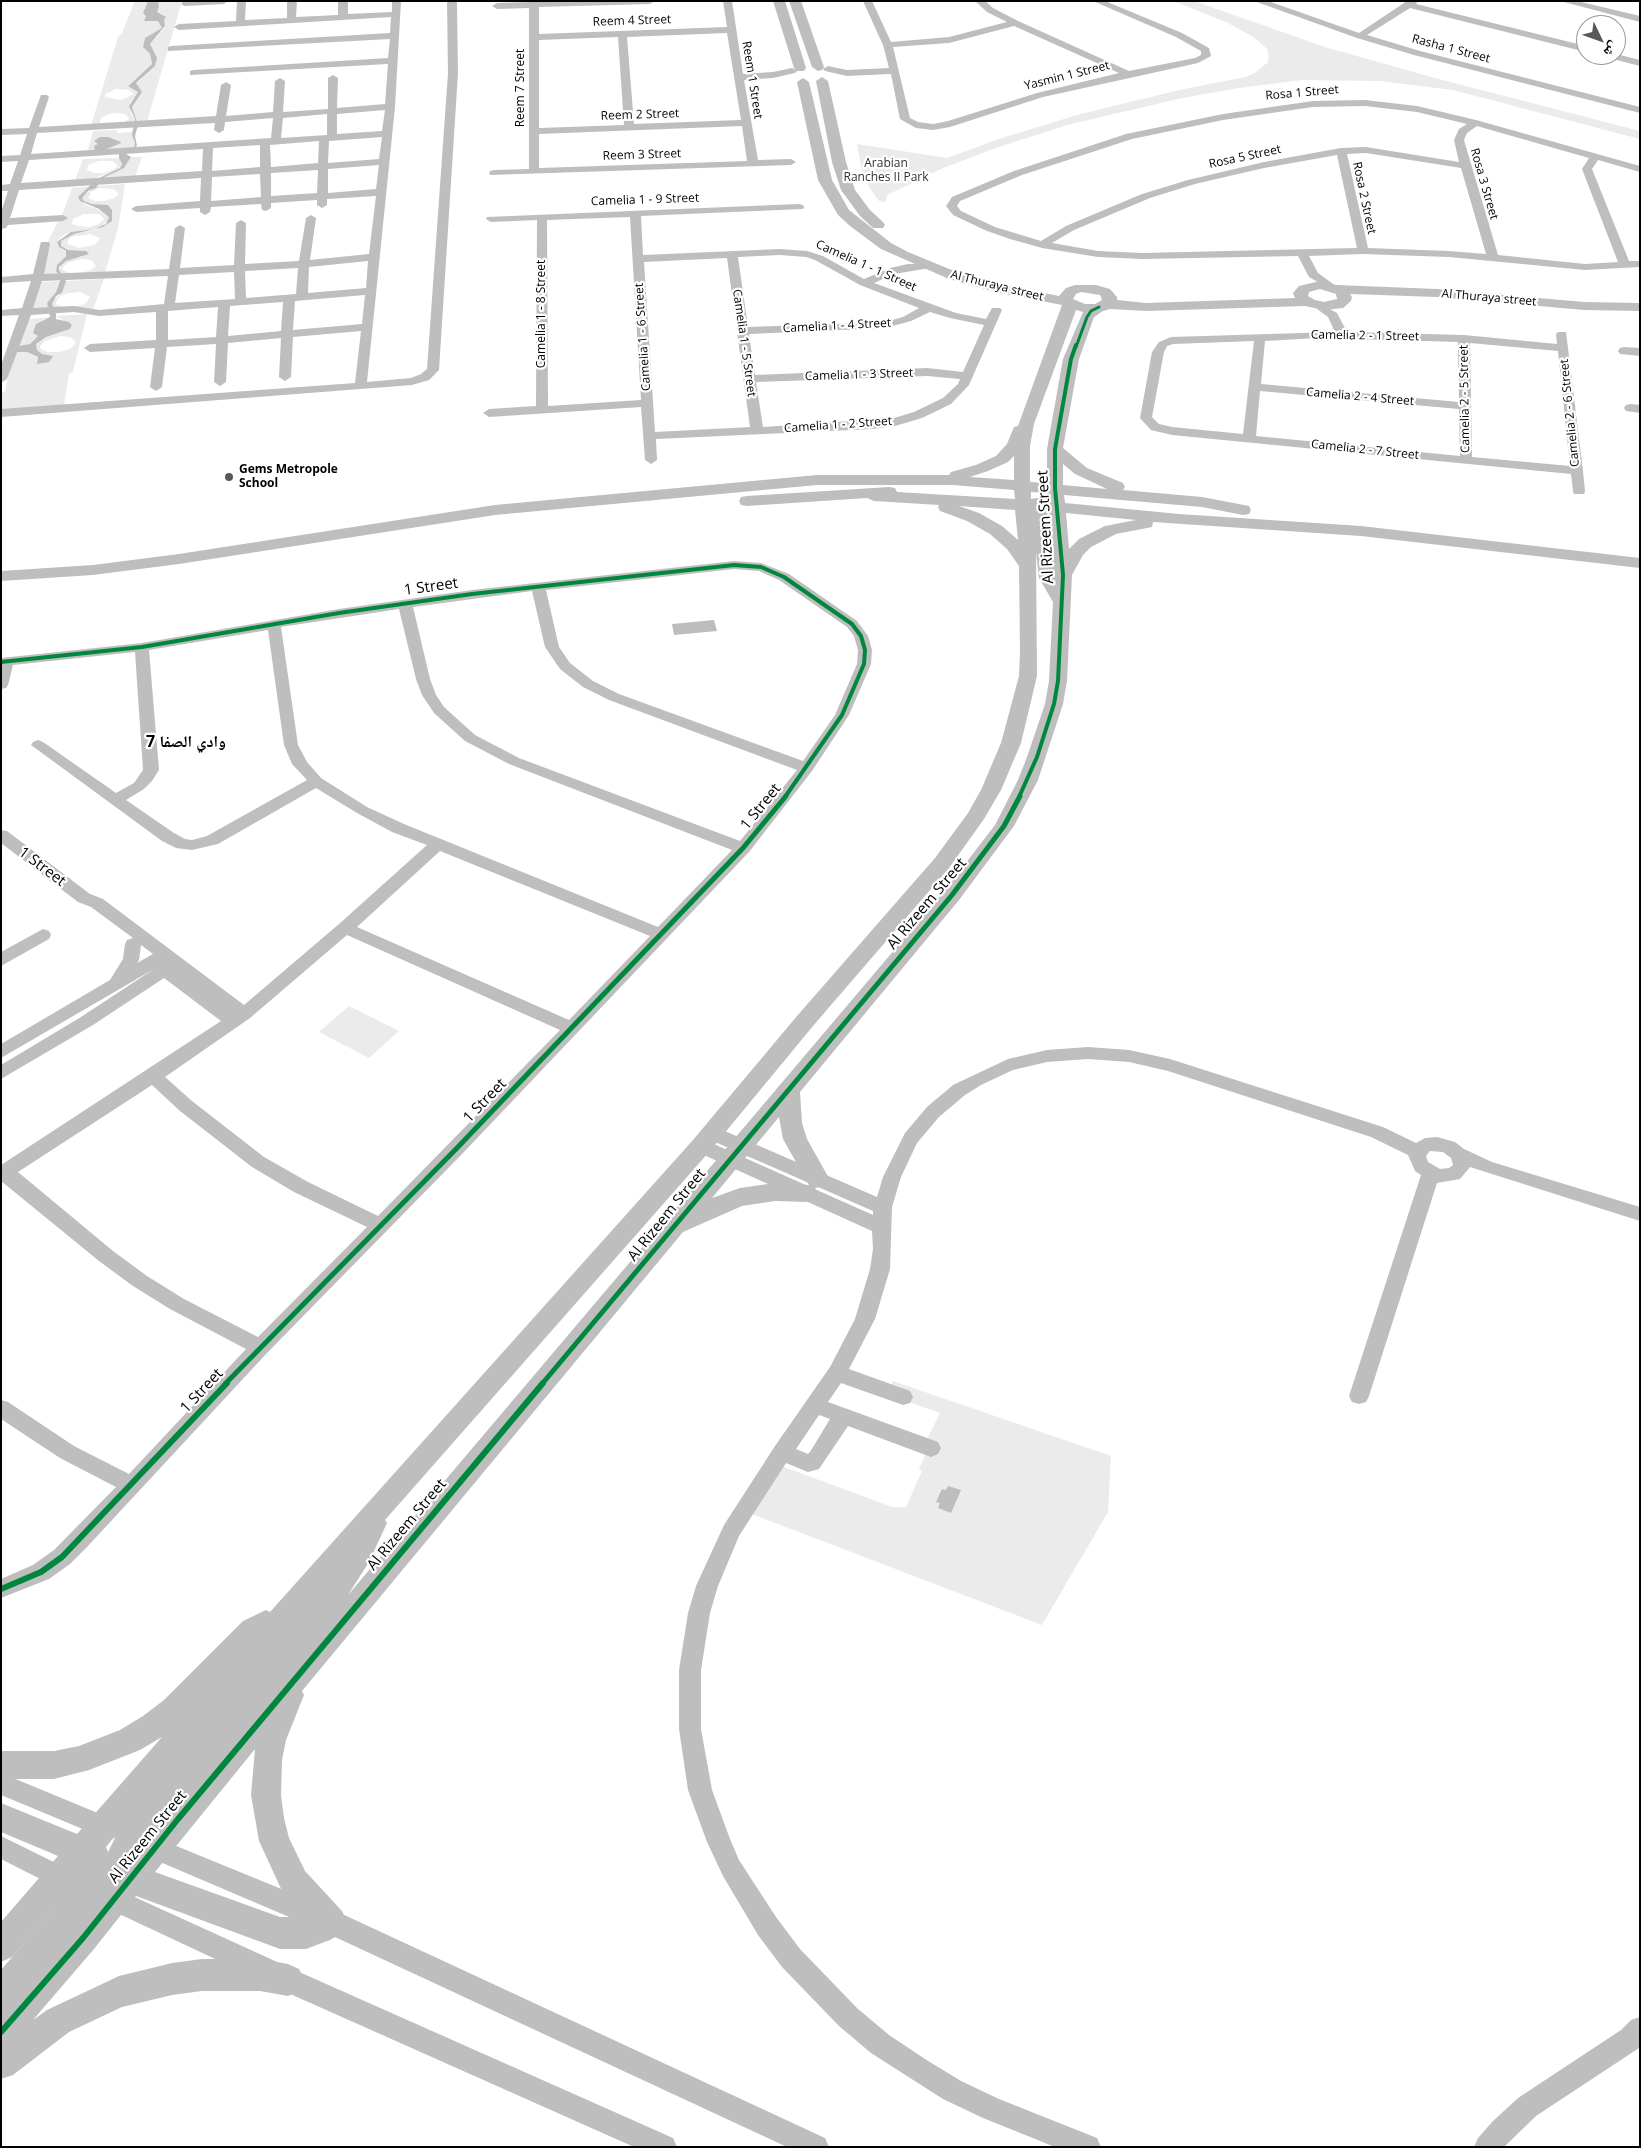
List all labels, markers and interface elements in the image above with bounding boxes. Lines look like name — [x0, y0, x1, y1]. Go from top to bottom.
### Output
street label: Reem 4 Street — [592, 12, 672, 30]
north arrow — [1576, 15, 1626, 65]
street label: Rasha 1 Street — [1410, 32, 1492, 66]
text: ش — [1600, 38, 1624, 62]
street label: Reem 1 Street — [739, 40, 765, 120]
street label: Reem 7 Street — [514, 49, 528, 127]
street label: Yasmin 1 Street — [1023, 58, 1111, 94]
street label: Rosa 1 Street — [1265, 83, 1339, 103]
street label: Reem 2 Street — [600, 106, 680, 124]
street label: Rosa 5 Street — [1207, 142, 1283, 172]
street label: Reem 3 Street — [602, 146, 682, 164]
street label: Rosa 3 Street — [1467, 147, 1501, 221]
park label: Arabian Ranches II Park — [843, 157, 929, 185]
street label: Rosa 2 Street — [1349, 160, 1379, 236]
street label: Camelia 1 - 9 Street — [591, 191, 699, 209]
street label: Camelia 1 - 1 Street — [814, 237, 918, 295]
street label: Camelia 1 - 8 Street — [535, 260, 549, 368]
street label: Al Thuraya street — [949, 268, 1045, 304]
street label: Camelia 1 - 6 Street — [632, 282, 654, 392]
street label: Al Thuraya street — [1441, 287, 1537, 309]
street label: Camelia 1 - 5 Street — [729, 288, 759, 398]
street label: Camelia 1 - 4 Street — [783, 316, 891, 336]
street label: Camelia 2 - 1 Street — [1311, 328, 1419, 344]
street label: Camelia 2 - 5 Street — [1457, 345, 1473, 453]
street label: Camelia 2 - 6 Street — [1557, 358, 1583, 468]
street label: Camelia 1 - 3 Street — [805, 366, 913, 384]
street label: Camelia 2 - 4 Street — [1305, 385, 1415, 409]
street label: Camelia 1 - 2 Street — [783, 414, 893, 436]
street label: Camelia 2 - 7 Street — [1310, 437, 1420, 463]
place label: Gems Metropole School — [239, 463, 338, 491]
street label: Al Rizeem Street — [1034, 470, 1058, 584]
marker: Gems Metropole School — [223, 471, 235, 483]
street label: 1 Street — [403, 574, 459, 600]
district label: وادي الصفا 7 — [146, 732, 226, 752]
street label: 1 Street — [737, 780, 785, 834]
street label: 1 Street — [15, 843, 69, 891]
street label: Al Rizeem Street — [884, 855, 970, 953]
street label: 1 Street — [460, 1075, 510, 1127]
street label: Al Rizeem Street — [624, 1165, 710, 1265]
street label: 1 Street — [177, 1365, 227, 1417]
street label: Al Rizeem Street — [364, 1476, 450, 1574]
street label: Al Rizeem Street — [105, 1787, 191, 1887]

